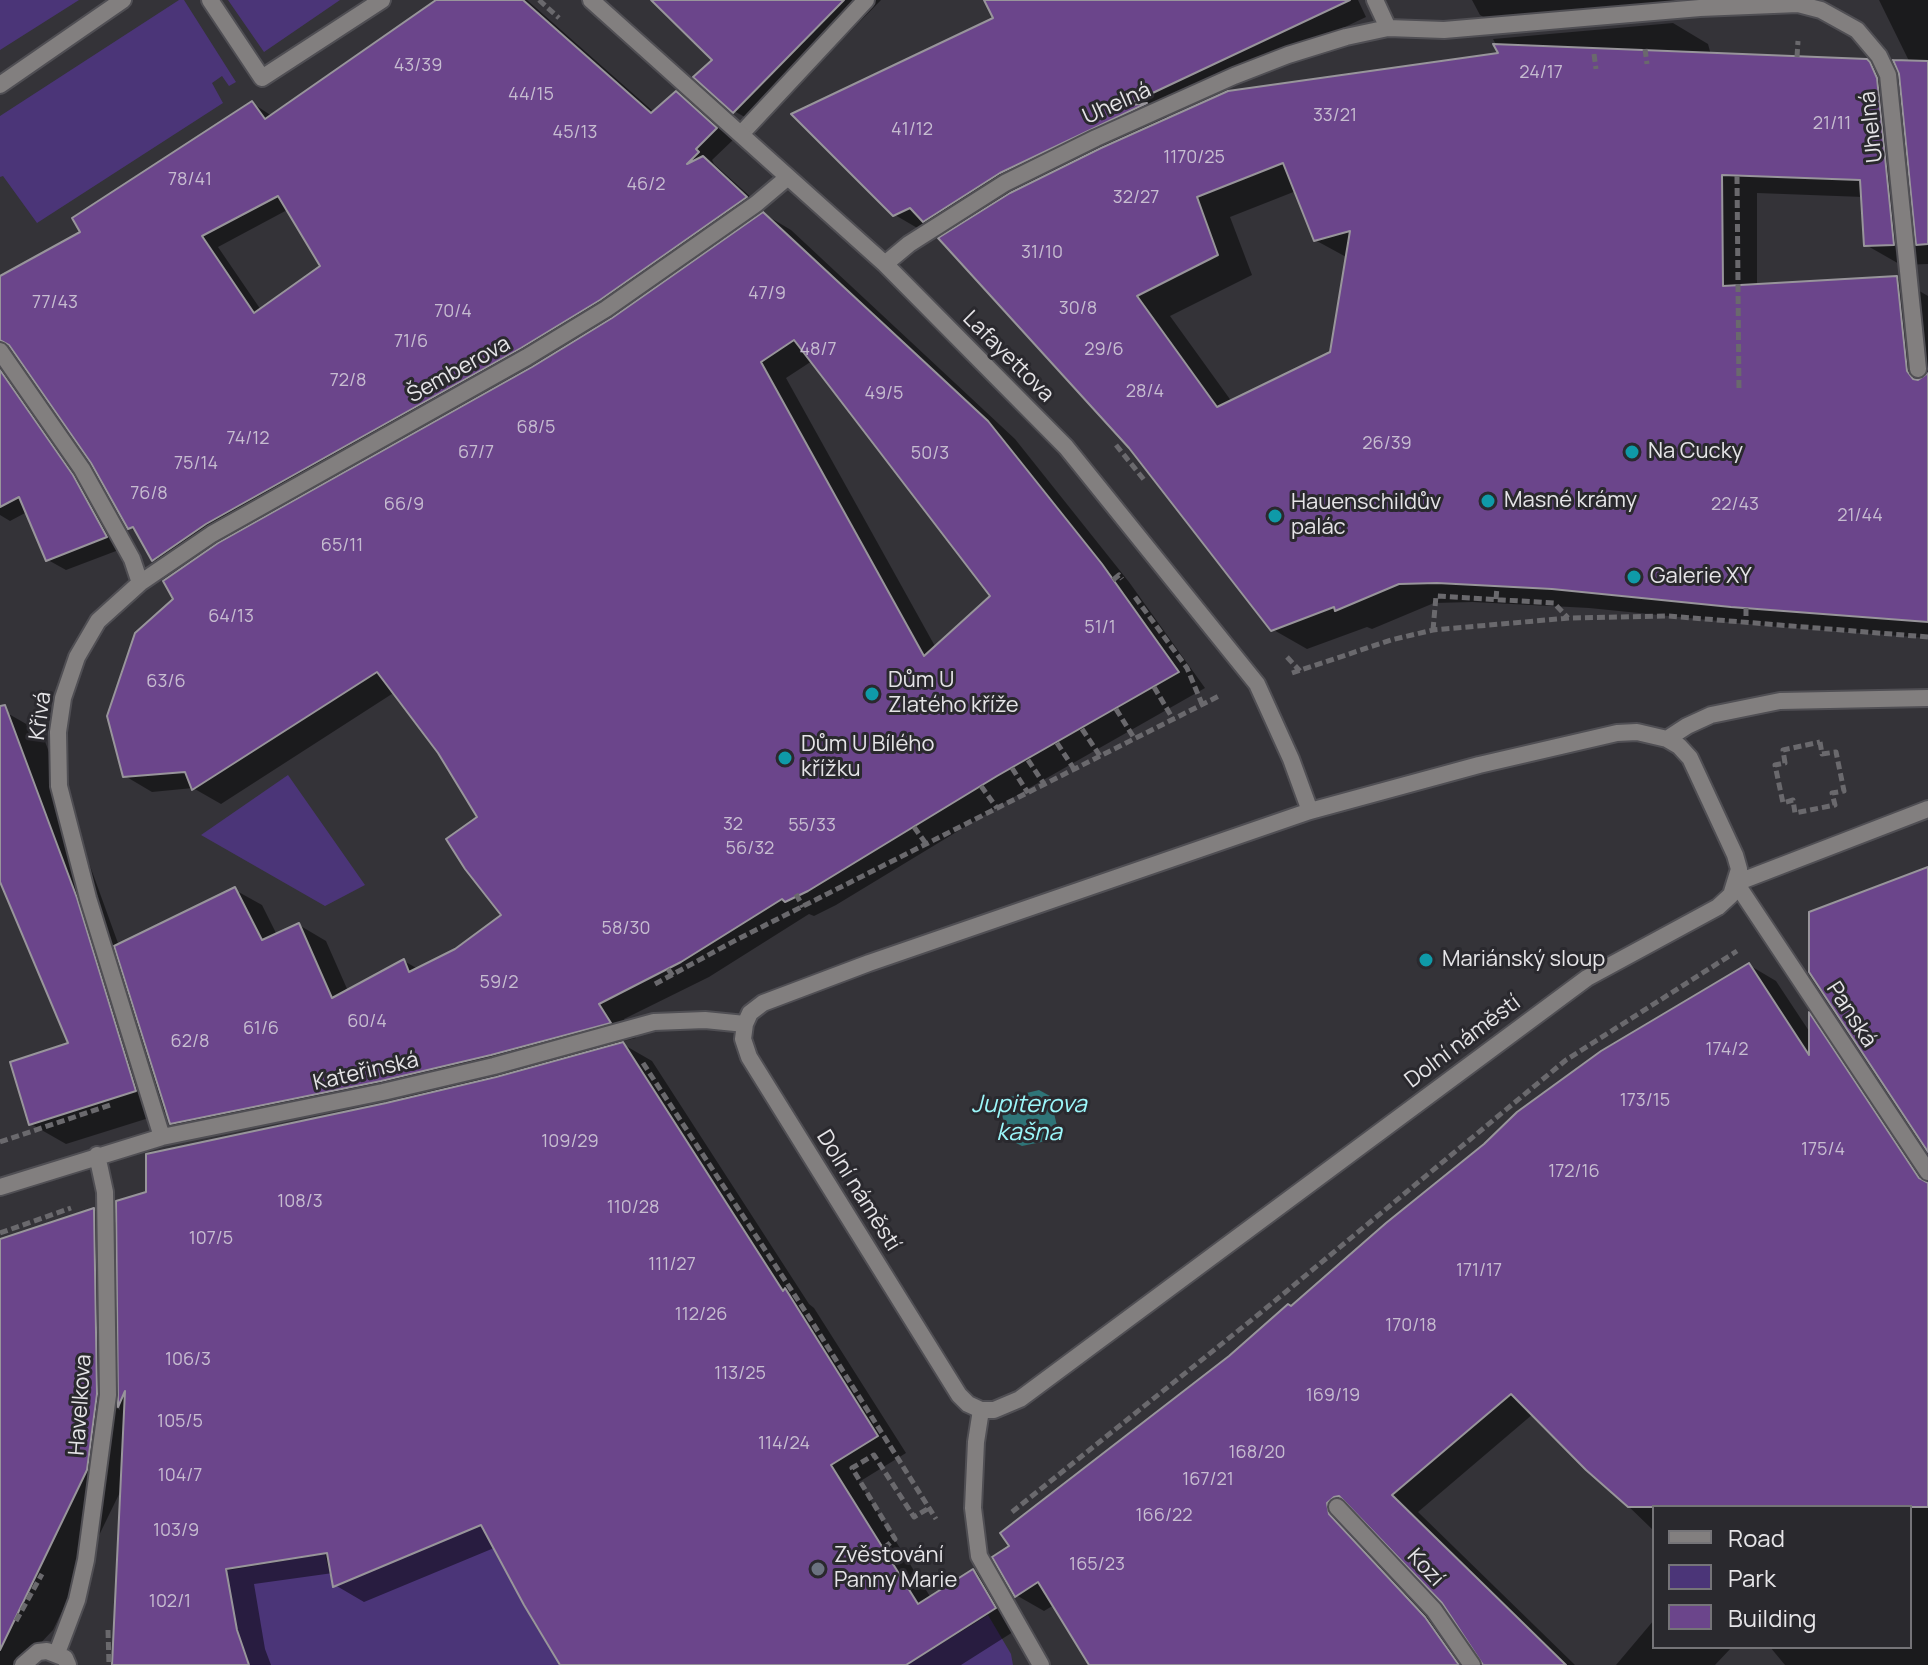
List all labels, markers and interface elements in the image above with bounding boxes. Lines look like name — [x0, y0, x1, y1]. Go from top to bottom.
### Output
house number: 43/39 — [394, 55, 442, 77]
house number: 24/17 — [1519, 62, 1563, 84]
street label: Uhelná — [1079, 77, 1155, 131]
house number: 44/15 — [508, 84, 554, 106]
street label: Uhelná — [1855, 90, 1889, 164]
house number: 33/21 — [1313, 105, 1357, 127]
house number: 21/11 — [1813, 113, 1851, 135]
house number: 41/12 — [891, 119, 933, 141]
house number: 45/13 — [553, 122, 597, 144]
house number: 1170/25 — [1163, 147, 1225, 169]
house number: 78/41 — [168, 169, 212, 191]
house number: 46/2 — [626, 174, 666, 196]
house number: 32/27 — [1113, 187, 1159, 209]
house number: 31/10 — [1021, 242, 1063, 264]
house number: 47/9 — [748, 283, 786, 305]
house number: 77/43 — [32, 292, 78, 314]
house number: 30/8 — [1059, 298, 1097, 320]
house number: 70/4 — [434, 301, 472, 323]
street label: Lafayettova — [957, 306, 1059, 408]
house number: 71/6 — [394, 331, 428, 353]
street label: Šemberova — [403, 331, 515, 409]
house number: 48/7 — [799, 339, 837, 361]
house number: 29/6 — [1084, 339, 1124, 361]
house number: 72/8 — [330, 370, 366, 392]
house number: 28/4 — [1126, 381, 1164, 403]
house number: 49/5 — [865, 383, 903, 405]
house number: 68/5 — [517, 417, 555, 439]
house number: 74/12 — [226, 428, 270, 450]
house number: 26/39 — [1362, 433, 1412, 455]
place label: Na Cucky — [1648, 439, 1743, 465]
house number: 67/7 — [458, 442, 494, 464]
house number: 50/3 — [911, 443, 949, 465]
marker: Na Cucky — [1623, 443, 1641, 461]
house number: 75/14 — [174, 453, 218, 475]
house number: 76/8 — [130, 483, 168, 505]
place label: Masné krámy — [1504, 488, 1637, 514]
place label: Hauenschildův palác — [1291, 490, 1441, 542]
marker: Masné krámy — [1479, 492, 1497, 510]
house number: 66/9 — [384, 494, 424, 516]
house number: 22/43 — [1711, 494, 1759, 516]
house number: 21/44 — [1837, 505, 1883, 527]
marker: Hauenschildův palác — [1266, 507, 1284, 525]
house number: 65/11 — [321, 535, 363, 557]
place label: Galerie XY — [1650, 564, 1752, 590]
marker: Galerie XY — [1625, 568, 1643, 586]
house number: 64/13 — [208, 606, 254, 628]
house number: 51/1 — [1084, 617, 1116, 639]
place label: Dům U Zlatého kříže — [888, 668, 1019, 720]
house number: 63/6 — [146, 671, 186, 693]
marker: Dům U Zlatého kříže — [863, 685, 881, 703]
street label: Křivá — [25, 690, 57, 742]
place label: Dům U Bílého křížku — [801, 732, 934, 784]
marker: Dům U Bílého křížku — [776, 749, 794, 767]
house number: 32 — [723, 814, 743, 836]
house number: 55/33 — [788, 815, 836, 837]
house number: 56/32 — [726, 838, 774, 860]
house number: 58/30 — [602, 918, 650, 940]
place label: Mariánský sloup — [1442, 947, 1605, 973]
marker: Mariánský sloup — [1417, 951, 1435, 969]
house number: 59/2 — [480, 972, 518, 994]
street label: Panská — [1820, 977, 1882, 1053]
street label: Dolní náměstí — [1400, 990, 1526, 1094]
house number: 60/4 — [347, 1011, 387, 1033]
house number: 61/6 — [243, 1018, 279, 1040]
house number: 62/8 — [171, 1031, 209, 1053]
house number: 174/2 — [1705, 1039, 1749, 1061]
street label: Kateřinská — [311, 1047, 421, 1097]
house number: 173/15 — [1620, 1090, 1670, 1112]
water label: Jupiterova kašna — [971, 1091, 1087, 1147]
street label: Dolní náměstí — [810, 1126, 906, 1256]
house number: 109/29 — [541, 1131, 599, 1153]
house number: 175/4 — [1801, 1139, 1845, 1161]
house number: 172/16 — [1548, 1161, 1600, 1183]
house number: 108/3 — [277, 1191, 323, 1213]
house number: 110/28 — [607, 1197, 659, 1219]
house number: 107/5 — [189, 1228, 233, 1250]
house number: 111/27 — [648, 1254, 696, 1276]
house number: 171/17 — [1456, 1260, 1502, 1282]
house number: 112/26 — [675, 1304, 727, 1326]
house number: 170/18 — [1385, 1315, 1437, 1337]
house number: 106/3 — [165, 1349, 211, 1371]
street label: Havelkova — [64, 1353, 98, 1457]
house number: 113/25 — [714, 1363, 766, 1385]
house number: 169/19 — [1306, 1385, 1360, 1407]
house number: 105/5 — [157, 1411, 203, 1433]
house number: 114/24 — [758, 1433, 810, 1455]
house number: 168/20 — [1229, 1442, 1285, 1464]
house number: 104/7 — [158, 1465, 202, 1487]
house number: 167/21 — [1182, 1469, 1234, 1491]
house number: 166/22 — [1136, 1505, 1192, 1527]
legend — [1652, 1505, 1912, 1649]
house number: 103/9 — [153, 1520, 199, 1542]
text: Road — [1728, 1521, 1785, 1554]
place label: Zvěstování Panny Marie — [834, 1543, 957, 1594]
street label: Kozí — [1401, 1544, 1449, 1592]
house number: 165/23 — [1069, 1554, 1125, 1576]
marker: Zvěstování Panny Marie — [809, 1560, 827, 1578]
text: Park — [1728, 1561, 1776, 1594]
house number: 102/1 — [149, 1591, 191, 1613]
text: Building — [1728, 1601, 1816, 1634]

